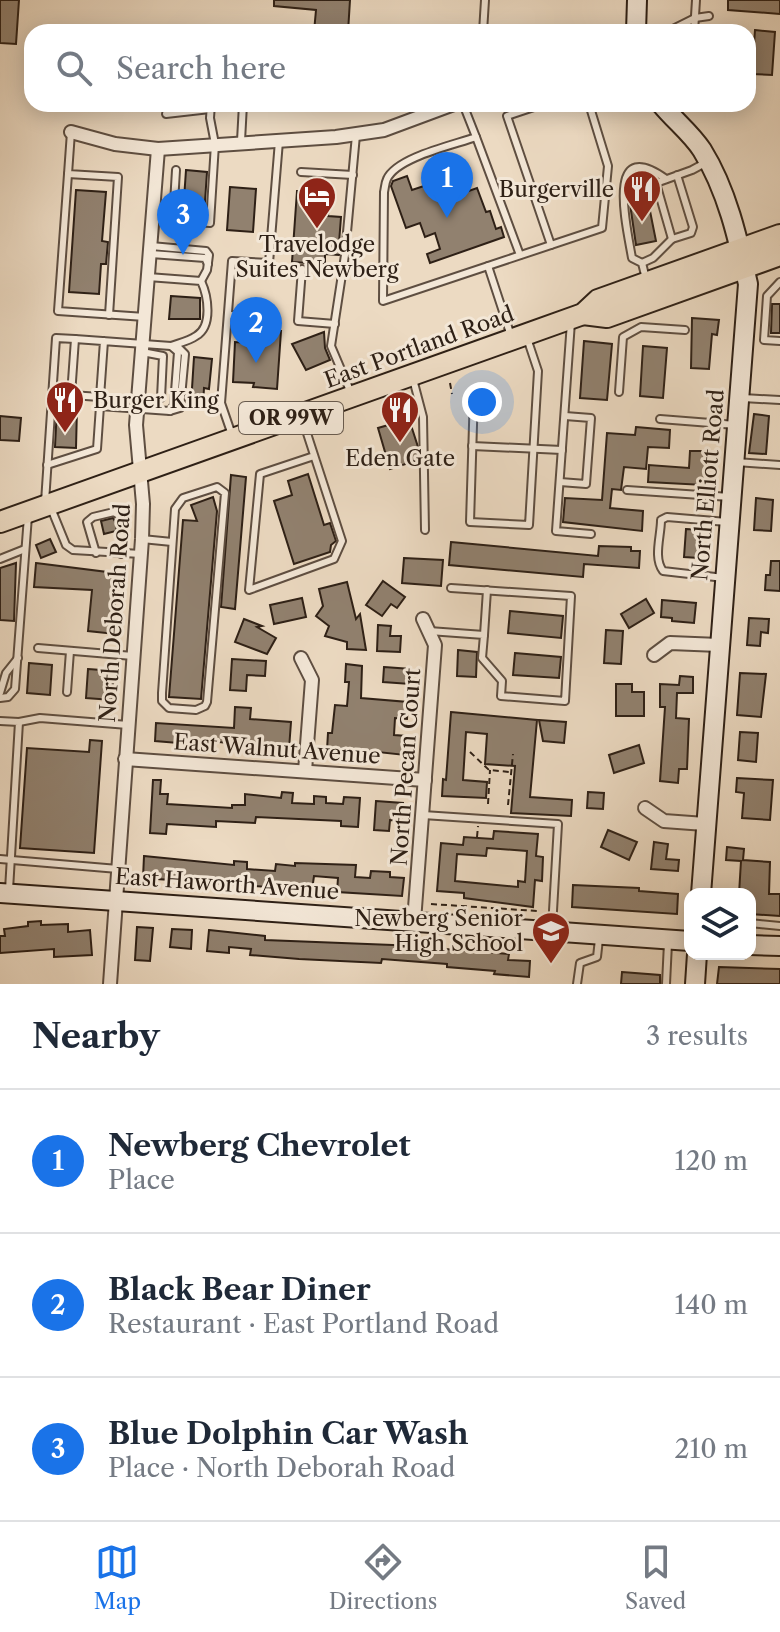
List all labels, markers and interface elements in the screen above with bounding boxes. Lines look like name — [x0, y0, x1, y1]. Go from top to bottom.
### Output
search box — [24, 24, 756, 112]
icon: search — [52, 46, 96, 90]
text: Search here — [116, 50, 286, 87]
pin: 1 — [421, 152, 473, 218]
restaurant icon: Burgerville — [621, 168, 663, 223]
hotel icon: Travelodge Suites Newberg — [296, 175, 338, 230]
place label: Burgerville — [499, 176, 614, 203]
pin: 3 — [157, 189, 209, 255]
place label: Travelodge Suites Newberg — [235, 231, 399, 283]
pin: 2 — [230, 297, 282, 363]
street label: East Portland Road — [320, 300, 518, 394]
restaurant icon: Burger King — [44, 379, 86, 434]
your location — [462, 382, 502, 422]
place label: Burger King — [93, 387, 219, 414]
street label: North Elliott Road — [686, 388, 730, 582]
restaurant icon: Eden Gate — [379, 389, 421, 444]
road number: OR 99W — [239, 402, 343, 434]
place label: Eden Gate — [345, 445, 455, 472]
street label: North Deborah Road — [94, 503, 136, 723]
street label: North Pecan Court — [386, 667, 426, 867]
street label: East Walnut Avenue — [173, 728, 381, 770]
street label: East Haworth Avenue — [114, 863, 340, 905]
map controls — [684, 888, 756, 960]
button: layers — [684, 888, 756, 960]
place label: Newberg Senior High School — [354, 905, 523, 957]
school or university icon: Newberg Senior High School — [530, 910, 572, 965]
text: Nearby — [32, 1015, 160, 1057]
text: 3 results — [646, 1020, 748, 1052]
text: Newberg Chevrolet — [108, 1127, 411, 1164]
text: 1 — [52, 1145, 64, 1177]
text: 120 m — [674, 1145, 748, 1177]
text: Place — [108, 1164, 175, 1196]
text: Black Bear Diner — [108, 1271, 371, 1308]
text: 2 — [50, 1289, 66, 1321]
text: 140 m — [674, 1289, 748, 1321]
text: Restaurant · East Portland Road — [108, 1308, 499, 1340]
text: Blue Dolphin Car Wash — [108, 1415, 469, 1452]
text: 3 — [51, 1433, 65, 1465]
text: 210 m — [675, 1433, 748, 1465]
text: Place · North Deborah Road — [108, 1452, 455, 1484]
tab: Map — [94, 1540, 141, 1615]
tab: Directions — [329, 1540, 437, 1615]
tab: Saved — [625, 1540, 686, 1615]

